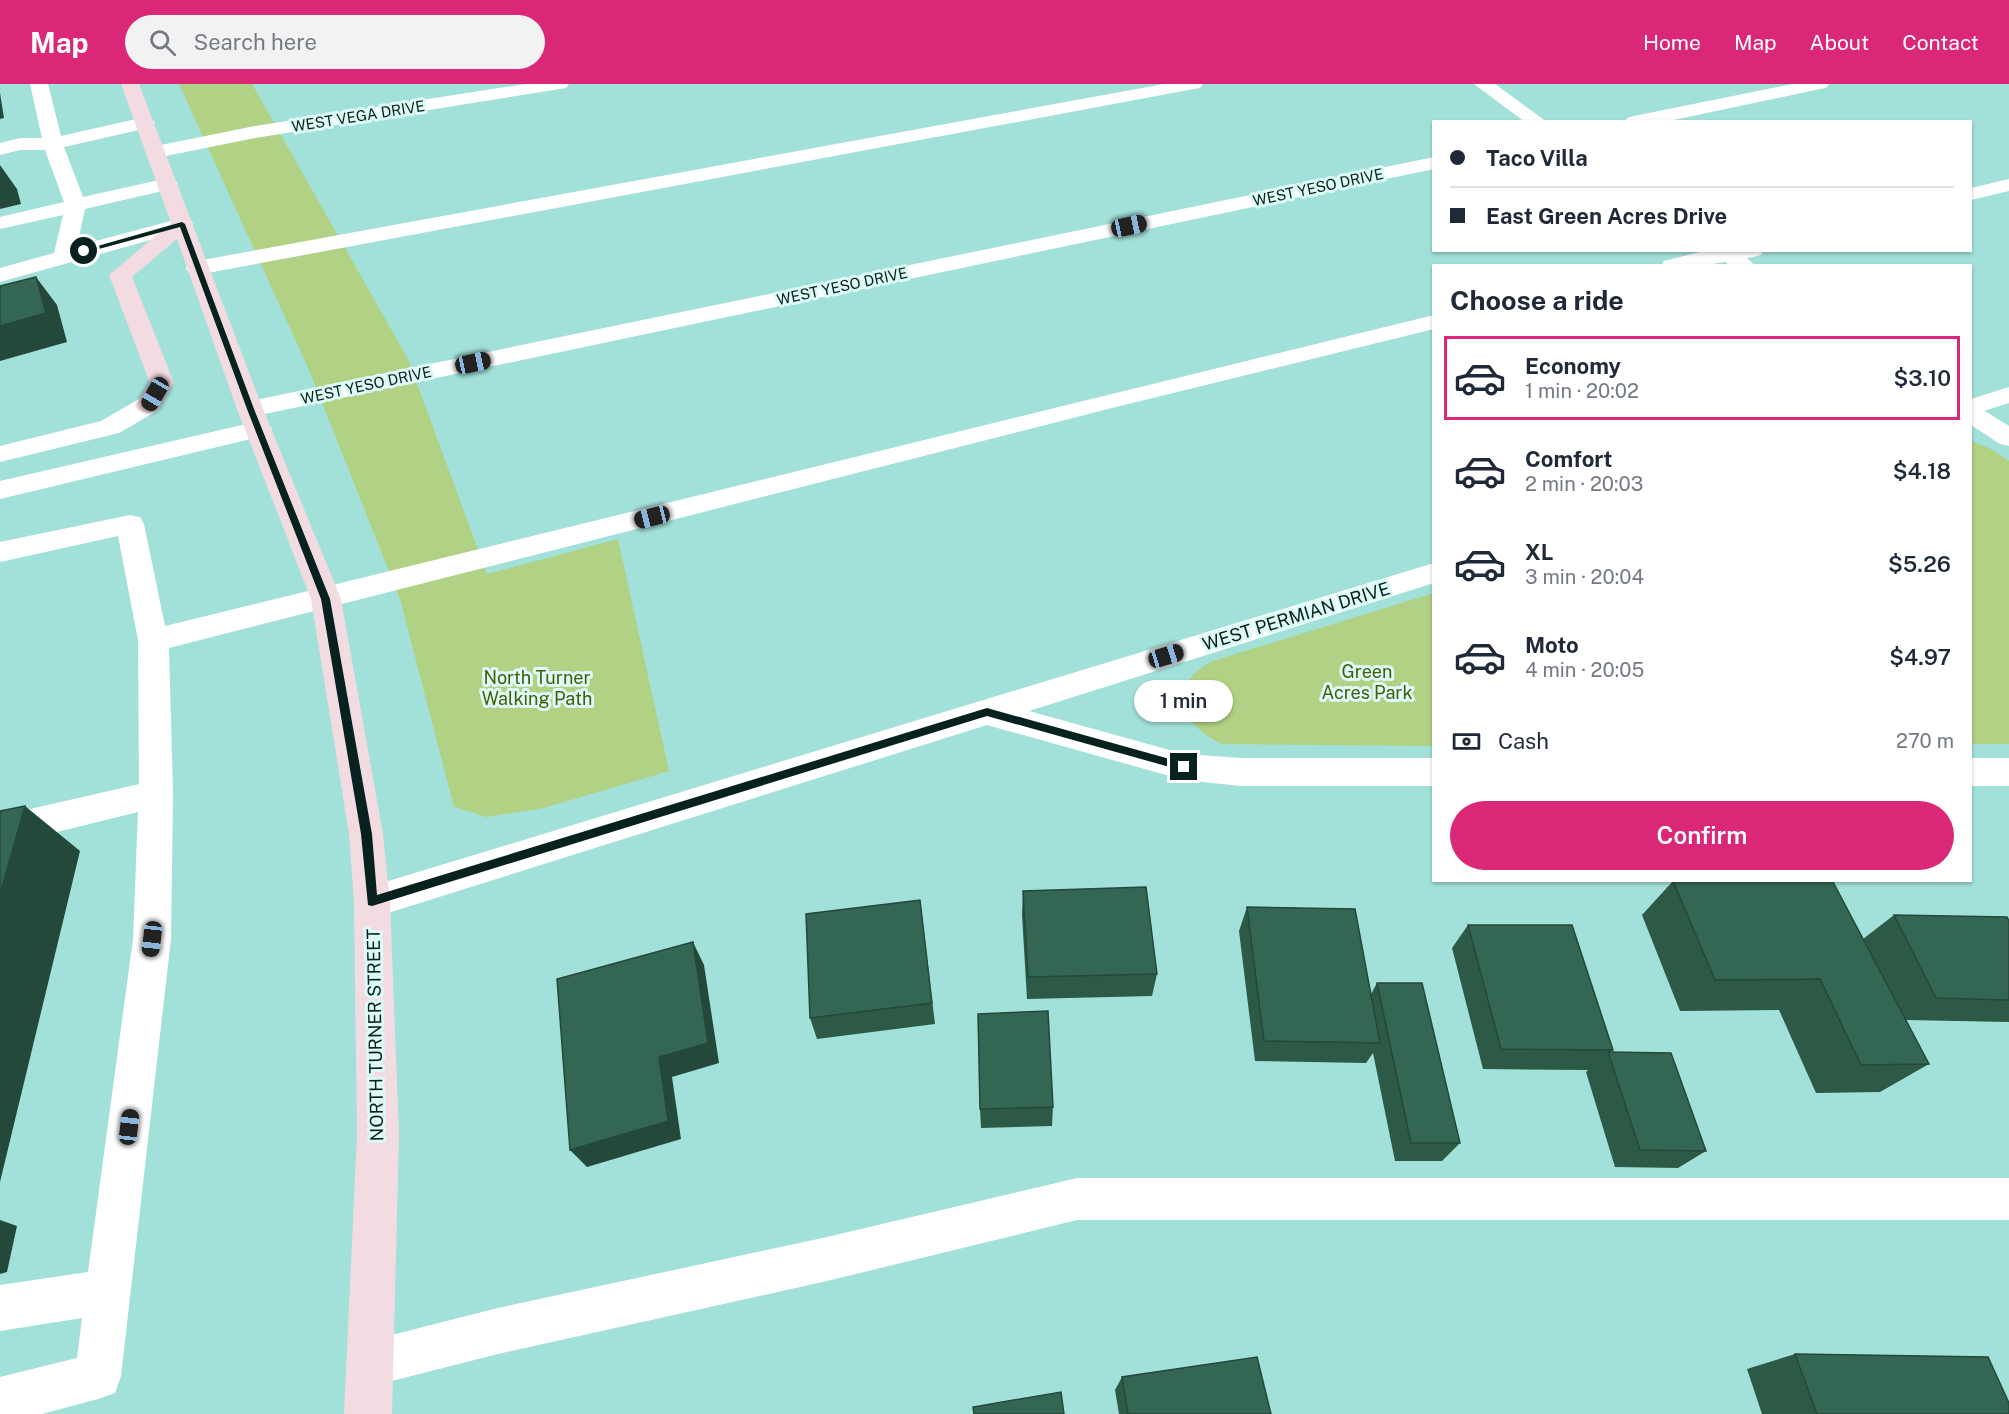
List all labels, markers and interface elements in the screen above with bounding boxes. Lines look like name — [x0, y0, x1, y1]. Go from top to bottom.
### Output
search box — [125, 15, 545, 69]
text: Map — [30, 26, 89, 59]
icon: search — [146, 26, 179, 59]
text: Search here — [194, 29, 317, 55]
text: Home — [1643, 30, 1701, 55]
text: Map — [1734, 30, 1777, 55]
text: About — [1810, 30, 1869, 55]
text: Contact — [1902, 30, 1979, 55]
street label: WEST VEGA DRIVE — [290, 97, 426, 135]
text: Taco Villa — [1486, 145, 1588, 171]
street label: WEST YESO DRIVE — [1251, 165, 1385, 209]
text: East Green Acres Drive — [1486, 203, 1727, 229]
car — [1110, 213, 1148, 239]
route start — [70, 237, 97, 264]
street label: WEST YESO DRIVE — [775, 264, 909, 308]
text: Choose a ride — [1450, 284, 1624, 316]
car — [454, 350, 492, 376]
icon: car — [1453, 351, 1507, 405]
text: Economy — [1525, 353, 1621, 379]
street label: WEST YESO DRIVE — [299, 363, 433, 407]
text: $3.10 — [1893, 365, 1951, 391]
car — [138, 374, 172, 414]
text: 1 min · 20:02 — [1525, 379, 1639, 403]
icon: car — [1453, 444, 1507, 498]
text: Comfort — [1525, 446, 1612, 472]
text: $4.18 — [1893, 458, 1951, 484]
text: 2 min · 20:03 — [1525, 472, 1643, 496]
car — [632, 504, 672, 530]
icon: car — [1453, 537, 1507, 591]
text: XL — [1525, 539, 1553, 565]
text: $5.26 — [1888, 551, 1951, 577]
text: 3 min · 20:04 — [1525, 565, 1644, 589]
street label: WEST PERMIAN DRIVE — [1200, 577, 1392, 655]
icon: car — [1453, 630, 1507, 684]
text: Moto — [1525, 632, 1579, 658]
car — [1146, 642, 1186, 670]
text: $4.97 — [1889, 644, 1951, 670]
text: 4 min · 20:05 — [1525, 658, 1644, 682]
park label: Green Acres Park — [1321, 661, 1413, 703]
park label: North Turner Walking Path — [482, 667, 592, 709]
callout: 1 min — [1134, 680, 1234, 722]
text: 1 min — [1160, 689, 1207, 713]
icon: cash — [1450, 725, 1483, 758]
text: Cash — [1498, 728, 1549, 754]
text: 270 m — [1896, 729, 1954, 753]
route end — [1170, 753, 1197, 780]
button: Confirm — [1450, 801, 1954, 870]
car — [141, 920, 163, 958]
street label: NORTH TURNER STREET — [363, 928, 387, 1141]
car — [118, 1108, 140, 1146]

